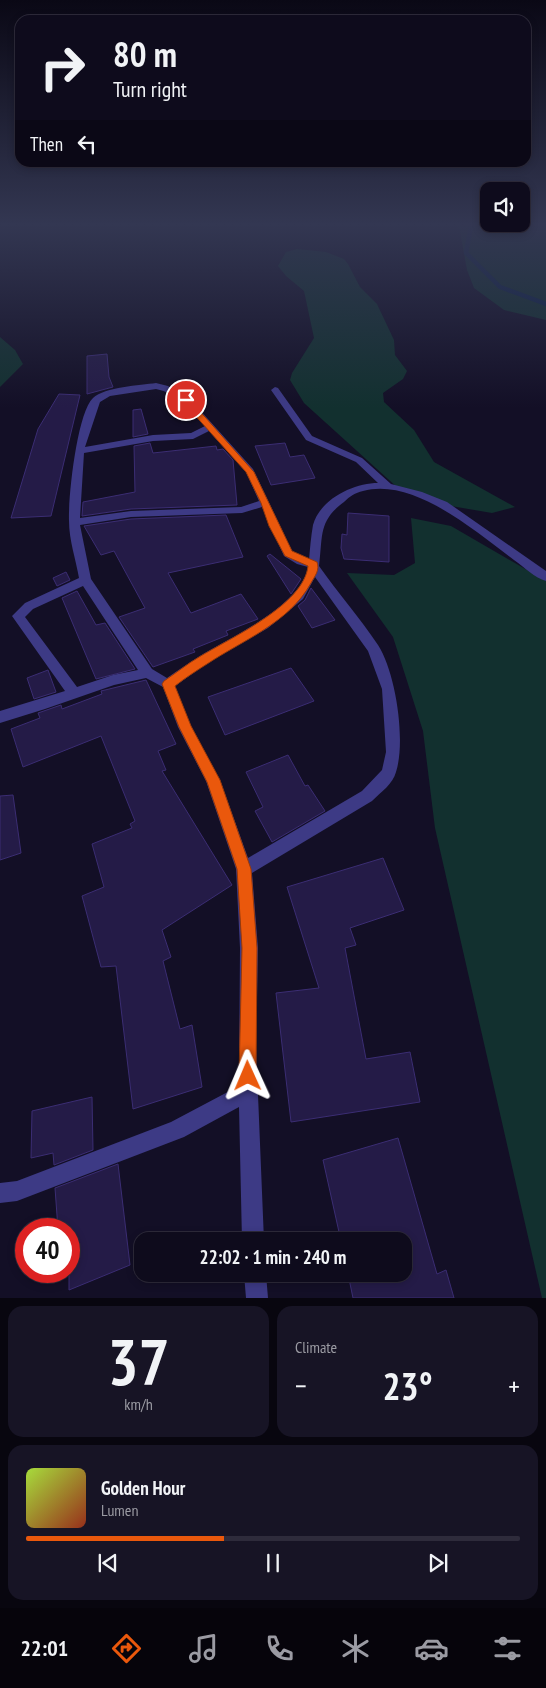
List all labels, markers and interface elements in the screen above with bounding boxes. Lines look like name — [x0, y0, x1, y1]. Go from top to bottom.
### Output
text: 80 m — [113, 31, 177, 77]
icon: right — [30, 35, 95, 100]
text: Turn right — [113, 75, 187, 103]
icon: left — [73, 130, 101, 158]
text: Then — [30, 132, 63, 156]
map controls — [480, 182, 530, 232]
button: sound — [480, 182, 530, 232]
pin — [165, 379, 207, 421]
icon: arrive — [172, 386, 200, 414]
position arrow — [221, 1049, 273, 1101]
speed limit sign: 40 — [15, 1218, 80, 1283]
text: 22:02 · 1 min · 240 m — [200, 1245, 346, 1269]
text: 37 — [107, 1319, 170, 1403]
text: Climate — [295, 1337, 337, 1357]
text: 23° — [382, 1361, 433, 1410]
text: − — [295, 1367, 307, 1404]
text: + — [508, 1367, 520, 1404]
text: km/h — [124, 1394, 153, 1414]
text: Golden Hour — [101, 1476, 185, 1500]
text: Lumen — [101, 1500, 138, 1520]
icon: previous — [94, 1549, 122, 1577]
icon: pause — [259, 1549, 287, 1577]
icon: next — [424, 1549, 452, 1577]
icon: directions — [109, 1631, 144, 1666]
icon: music — [186, 1631, 221, 1666]
icon: phone — [262, 1631, 297, 1666]
icon: climate — [338, 1631, 373, 1666]
icon: car — [414, 1631, 449, 1666]
icon: filters — [490, 1631, 525, 1666]
text: 22:01 — [21, 1634, 68, 1662]

